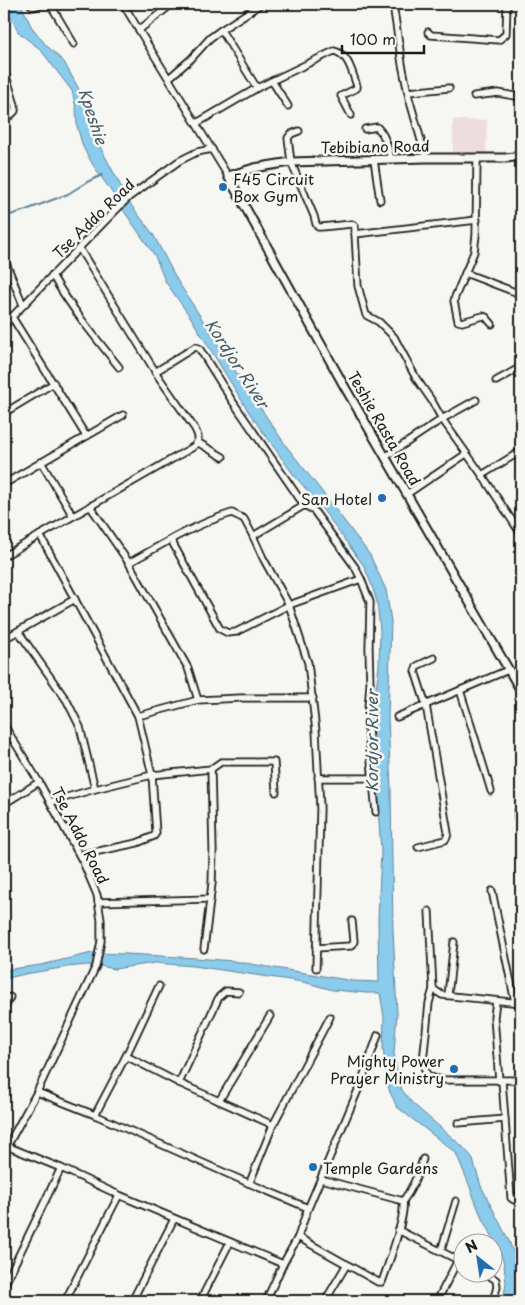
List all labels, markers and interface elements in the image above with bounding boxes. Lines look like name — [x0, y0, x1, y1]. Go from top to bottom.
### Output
scale bar — [342, 22, 425, 54]
text: 100 m — [350, 27, 396, 50]
water label: Kpeshie — [74, 85, 115, 149]
street label: Tebibiano Road — [320, 134, 430, 158]
place label: F45 Circuit Box Gym — [233, 167, 314, 207]
street label: Tse Addo Road — [47, 173, 139, 263]
marker: F45 Circuit Box Gym — [217, 181, 229, 193]
water label: Kordjor River — [200, 314, 277, 415]
street label: Teshie Rasta Road — [343, 366, 427, 490]
place label: San Hotel — [301, 487, 372, 510]
marker: San Hotel — [376, 492, 388, 504]
water label: Kordjor River — [359, 687, 383, 792]
street label: Tse Addo Road — [47, 782, 115, 888]
place label: Mighty Power Prayer Ministry — [330, 1049, 444, 1089]
marker: Mighty Power Prayer Ministry — [448, 1063, 460, 1075]
place label: Temple Gardens — [323, 1156, 438, 1179]
marker: Temple Gardens — [307, 1161, 319, 1173]
north arrow — [452, 1232, 502, 1282]
text: N — [461, 1234, 481, 1258]

